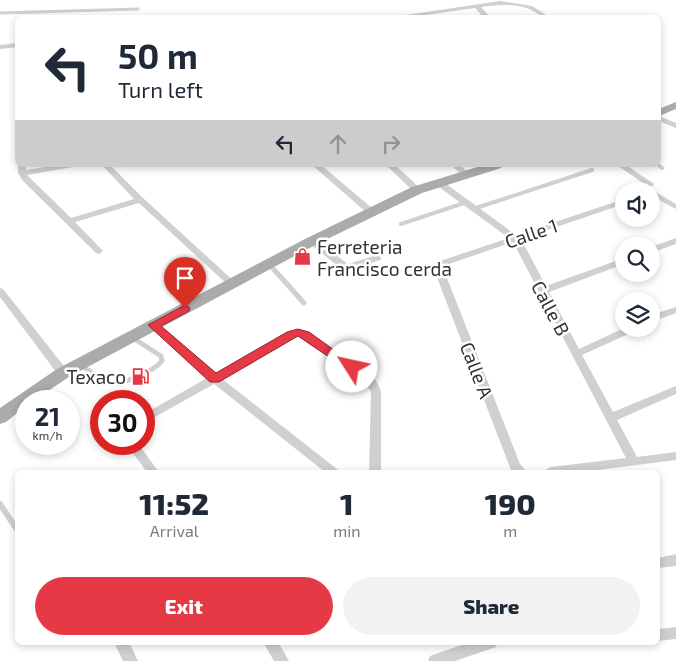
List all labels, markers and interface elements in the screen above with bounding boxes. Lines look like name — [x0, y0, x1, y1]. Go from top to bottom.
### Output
text: 50 m — [118, 34, 198, 76]
icon: left — [35, 35, 100, 100]
text: Turn left — [118, 76, 203, 102]
icon: left — [271, 130, 299, 158]
icon: ahead — [324, 130, 352, 158]
icon: right — [377, 130, 405, 158]
map controls — [615, 182, 660, 337]
button: sound — [615, 182, 660, 227]
street label: Calle 1 — [501, 213, 561, 253]
place label: Ferreteria Francisco cerda — [317, 235, 452, 280]
button: search — [615, 237, 660, 282]
shop icon: Ferreteria Francisco cerda — [293, 247, 313, 267]
pin — [164, 257, 206, 308]
icon: arrive — [171, 264, 199, 292]
street label: Calle B — [527, 277, 575, 339]
button: layers — [615, 292, 660, 337]
street label: Calle A — [456, 339, 498, 402]
position arrow — [325, 340, 377, 392]
place label: Texaco — [66, 365, 126, 388]
fuel station icon: Texaco — [130, 366, 150, 386]
speed limit sign: 30 — [90, 390, 155, 455]
text: 21 — [35, 401, 60, 431]
text: km/h — [33, 428, 62, 442]
text: 11:52 — [139, 485, 209, 521]
text: 1 — [340, 485, 354, 521]
text: 190 — [485, 485, 536, 521]
text: Arrival — [150, 521, 198, 540]
text: min — [333, 521, 361, 540]
text: m — [503, 521, 517, 540]
button: Exit — [35, 577, 333, 635]
button: Share — [343, 577, 640, 635]

